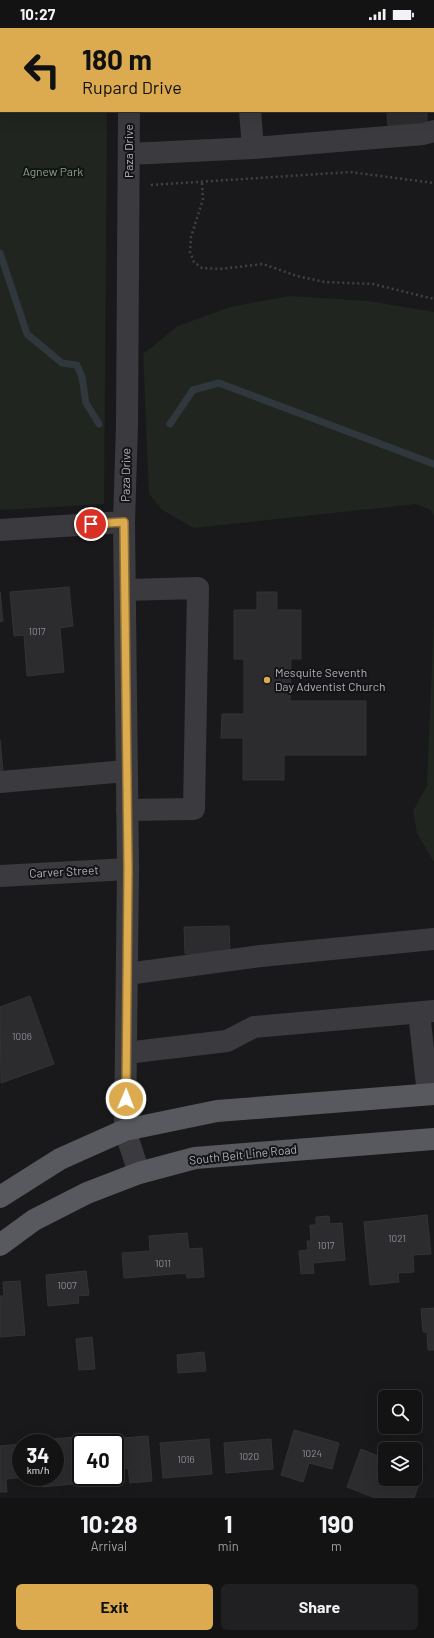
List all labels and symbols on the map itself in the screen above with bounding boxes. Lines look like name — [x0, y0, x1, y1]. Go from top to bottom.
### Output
street label: Paza Drive — [121, 124, 135, 178]
park label: Agnew Park — [23, 164, 83, 178]
street label: Paza Drive — [118, 448, 132, 502]
pin — [74, 507, 108, 541]
house number: 1017 — [28, 625, 46, 637]
place label: Mesquite Seventh Day Adventist Church — [275, 665, 386, 693]
marker: Mesquite Seventh Day Adventist Church — [262, 675, 272, 685]
street label: Carver Street — [29, 862, 99, 880]
house number: 1006 — [12, 1030, 32, 1042]
position arrow — [105, 1078, 147, 1120]
street label: South Belt Line Road — [188, 1141, 297, 1167]
house number: 1021 — [388, 1232, 406, 1244]
house number: 1017 — [317, 1239, 335, 1251]
house number: 1011 — [155, 1257, 171, 1269]
house number: 1007 — [57, 1279, 77, 1291]
speed limit sign: 40 — [72, 1434, 124, 1486]
house number: 1024 — [302, 1447, 322, 1459]
house number: 1020 — [239, 1450, 259, 1462]
house number: 1016 — [177, 1453, 195, 1465]

